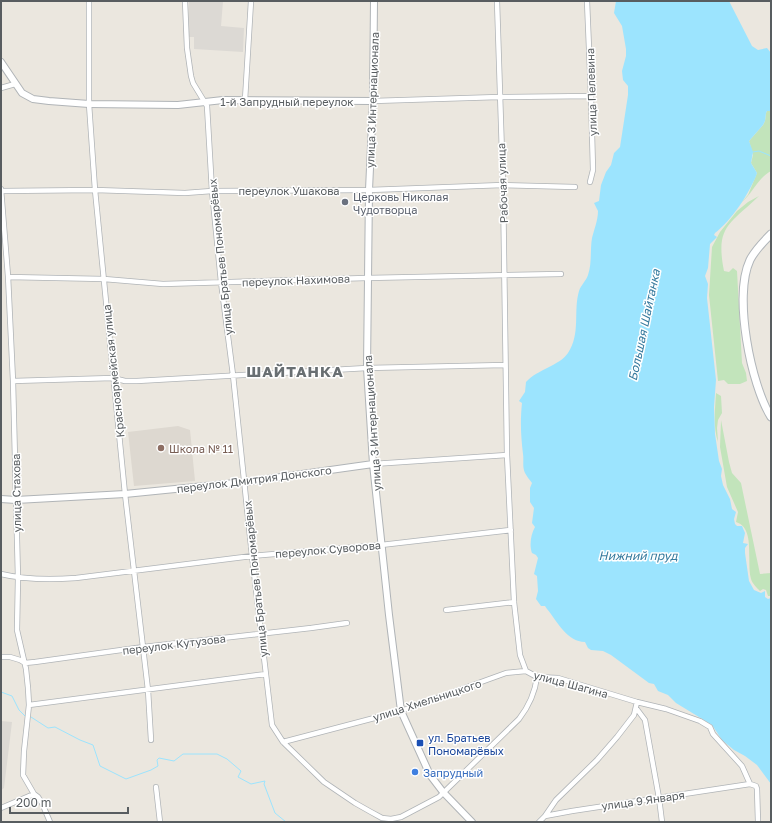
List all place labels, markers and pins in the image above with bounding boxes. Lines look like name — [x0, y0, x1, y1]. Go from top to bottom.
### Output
place label: Церковь Николая Чудотворца — [353, 190, 448, 216]
marker: Церковь Николая Чудотворца — [340, 197, 350, 207]
place label: Школа № 11 — [169, 442, 233, 455]
marker: Школа № 11 — [156, 443, 166, 453]
place label: ул. Братьев Пономарёвых — [428, 731, 504, 757]
marker: ул. Братьев Пономарёвых — [415, 738, 425, 748]
place label: Запрудный — [423, 766, 483, 779]
marker: Запрудный — [410, 767, 420, 777]

